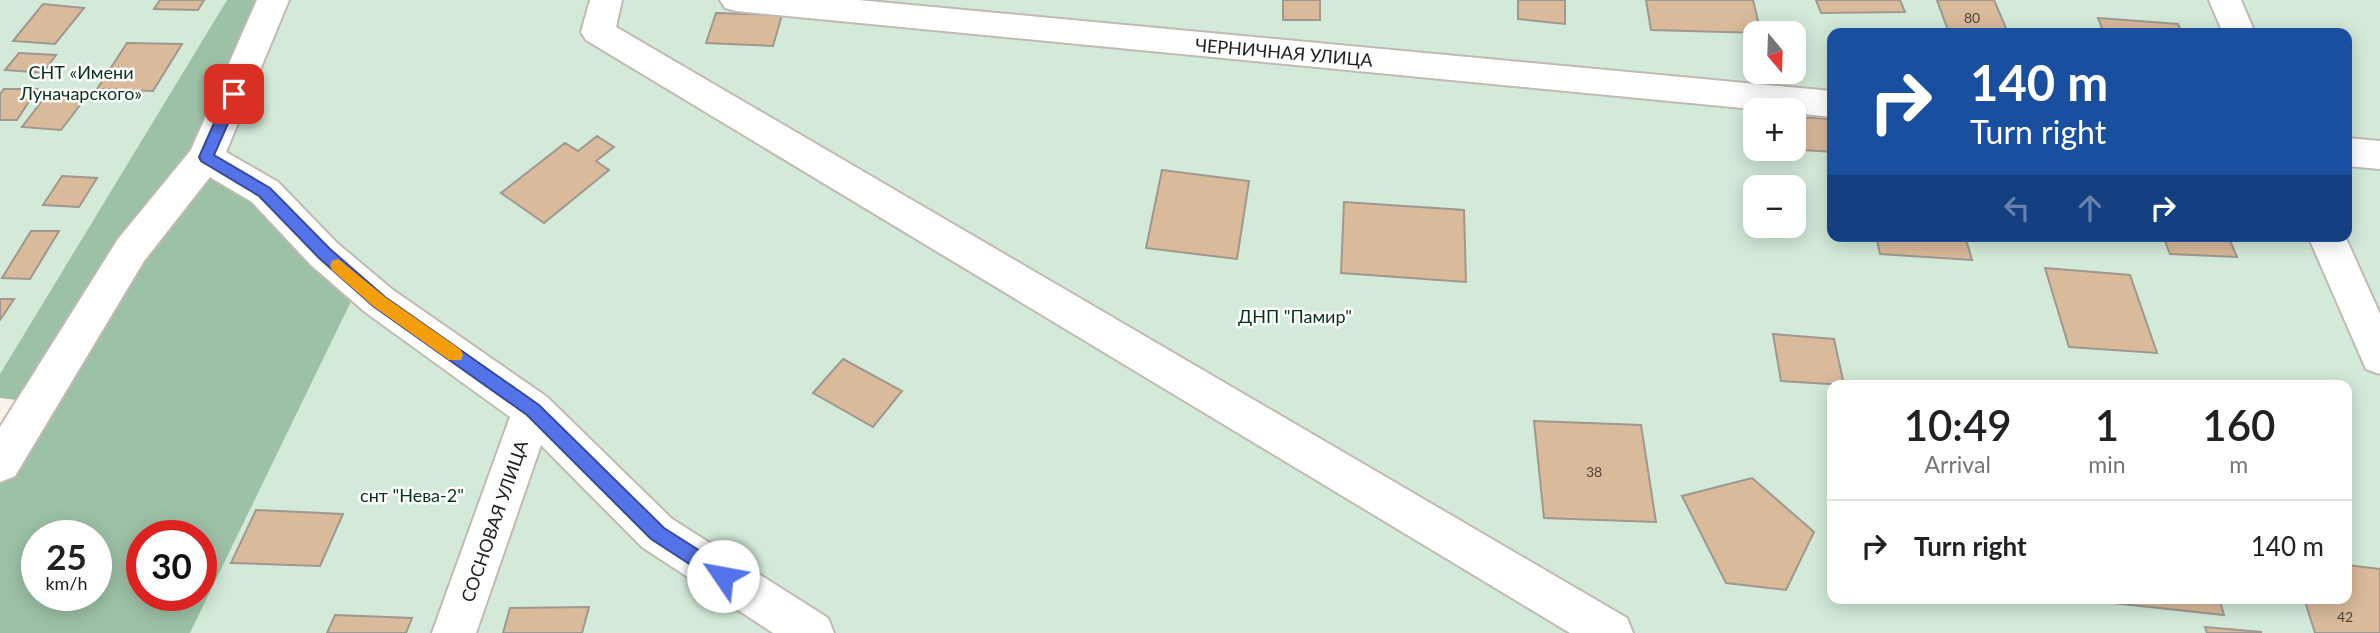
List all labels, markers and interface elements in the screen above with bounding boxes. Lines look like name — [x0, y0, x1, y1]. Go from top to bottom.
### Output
house number: 80 — [1964, 9, 1980, 26]
north arrow — [1743, 21, 1806, 84]
map controls — [1743, 21, 1806, 238]
street label: ЧЕРНИЧНАЯ УЛИЦА — [1194, 33, 1375, 71]
text: 140 m — [1970, 53, 2108, 111]
icon: right — [1855, 56, 1946, 147]
park label: СНТ «Имени Луначарского» — [19, 61, 142, 104]
pin — [204, 64, 264, 124]
icon: arrive — [215, 75, 253, 113]
button: + — [1743, 98, 1806, 161]
text: Turn right — [1970, 112, 2106, 151]
button: − — [1743, 175, 1806, 238]
icon: left — [1998, 189, 2036, 227]
icon: ahead — [2071, 189, 2109, 227]
icon: right — [2144, 189, 2182, 227]
park label: ДНП "Памир" — [1238, 305, 1352, 327]
text: 10:49 — [1904, 400, 2012, 450]
text: 1 — [2095, 400, 2119, 450]
text: 160 — [2202, 400, 2275, 450]
street label: СОСНОВАЯ УЛИЦА — [456, 436, 532, 605]
text: Arrival — [1925, 450, 1991, 478]
text: min — [2088, 450, 2126, 478]
text: m — [2229, 450, 2248, 478]
house number: 38 — [1586, 463, 1602, 480]
park label: снт "Нева-2" — [360, 484, 464, 506]
speed limit sign: 30 — [126, 520, 217, 611]
icon: right — [1855, 527, 1893, 565]
text: Turn right — [1914, 530, 2027, 562]
text: 140 m — [2251, 530, 2324, 562]
text: 25 — [46, 535, 87, 577]
position arrow — [686, 539, 760, 613]
text: km/h — [45, 572, 88, 594]
house number: 42 — [2337, 608, 2353, 625]

